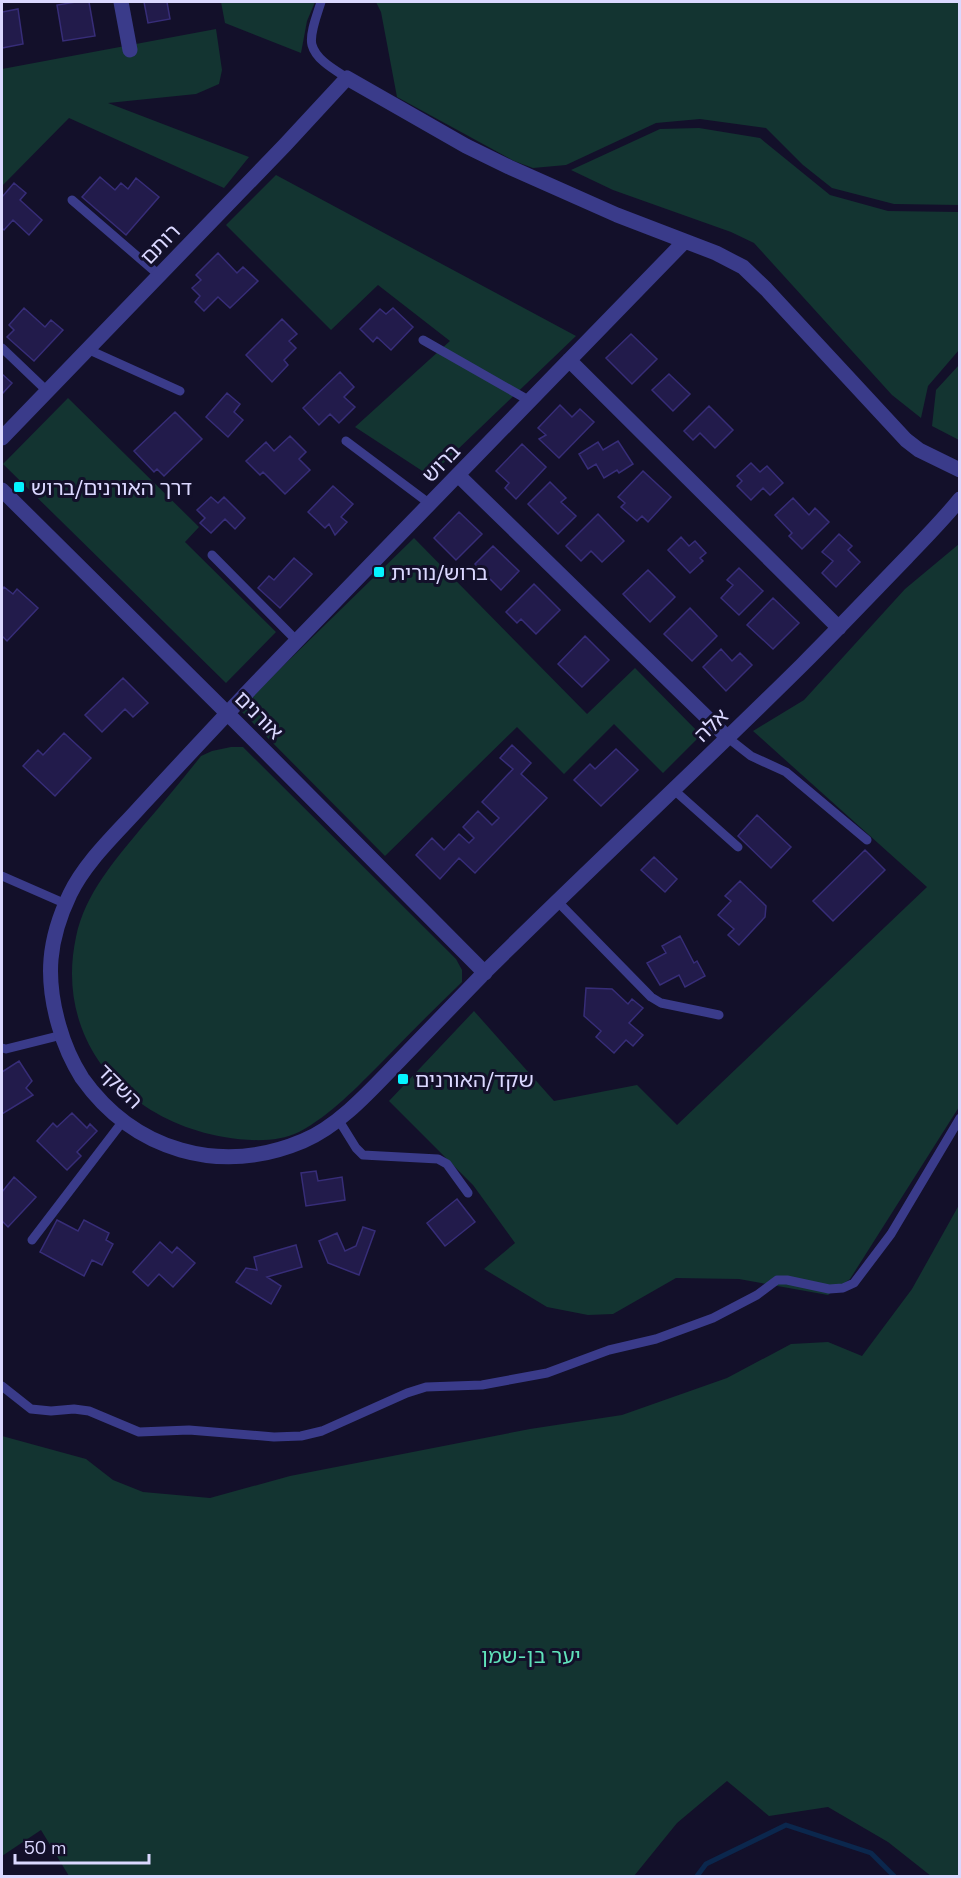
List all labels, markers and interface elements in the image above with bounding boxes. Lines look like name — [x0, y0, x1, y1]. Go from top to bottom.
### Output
street label: רותם — [134, 218, 186, 270]
street label: ברוש — [416, 438, 466, 488]
place label: דרך האורנים/ברוש — [31, 474, 192, 501]
marker: דרך האורנים/ברוש — [12, 480, 26, 494]
place label: ברוש/נורית — [391, 559, 488, 586]
marker: ברוש/נורית — [372, 565, 386, 579]
street label: אורנים — [229, 685, 289, 745]
street label: אלה — [688, 702, 734, 748]
street label: השקד — [92, 1058, 148, 1114]
place label: שקד/האורנים — [415, 1066, 534, 1093]
marker: שקד/האורנים — [396, 1072, 410, 1086]
park label: יער בן-שמן — [481, 1642, 581, 1669]
scale bar — [15, 1827, 148, 1865]
text: 50 m — [24, 1836, 66, 1859]

